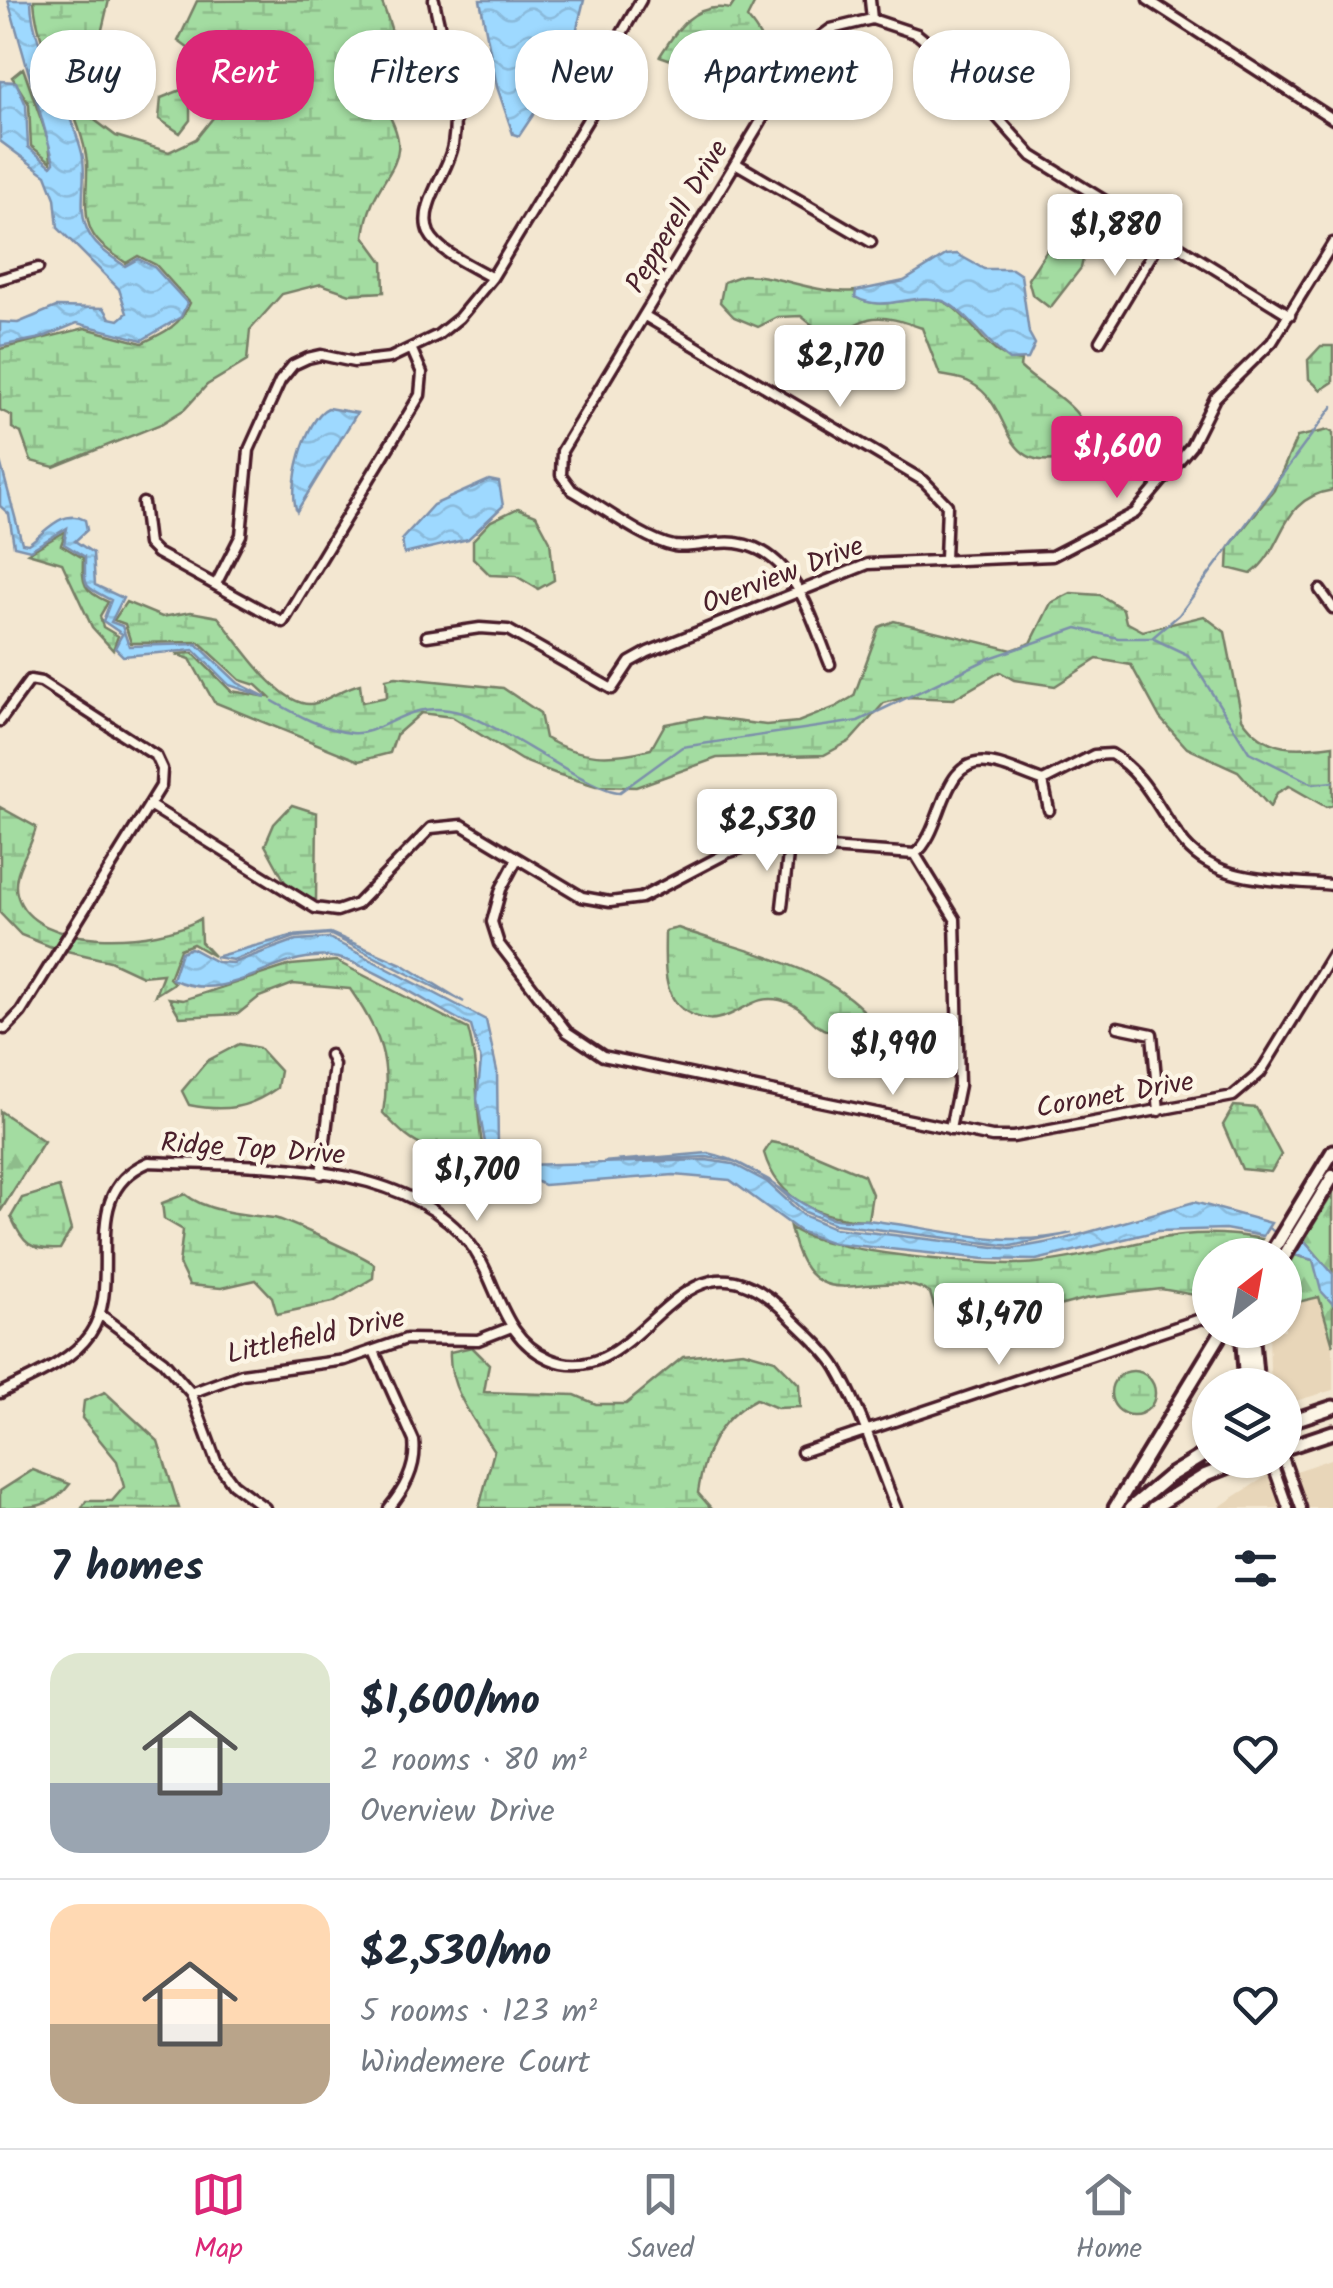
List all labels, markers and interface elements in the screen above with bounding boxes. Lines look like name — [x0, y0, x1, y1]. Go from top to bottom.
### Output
chip: Buy — [30, 30, 156, 120]
chip: Rent — [176, 30, 314, 120]
chip: Filters — [334, 30, 495, 120]
chip: New — [515, 30, 648, 120]
chip: Apartment — [668, 30, 893, 120]
chip: House — [913, 30, 1070, 120]
street label: Pepperell Drive — [614, 131, 742, 302]
pin: $1,880 — [1034, 194, 1196, 279]
text: $1,880 — [1069, 201, 1161, 252]
pin: $2,170 — [759, 325, 921, 410]
text: $2,170 — [796, 332, 884, 383]
pin: $1,600 — [1036, 416, 1198, 501]
text: $1,600 — [1073, 423, 1161, 474]
street label: Overview Drive — [695, 524, 871, 628]
pin: $2,530 — [686, 789, 848, 874]
text: $2,530 — [719, 796, 815, 847]
pin: $1,990 — [812, 1013, 974, 1098]
text: $1,990 — [850, 1020, 936, 1071]
street label: Coronet Drive — [1033, 1060, 1198, 1132]
street label: Ridge Top Drive — [159, 1121, 347, 1179]
pin: $1,700 — [396, 1139, 558, 1224]
text: $1,700 — [435, 1146, 519, 1197]
north arrow — [1192, 1238, 1302, 1348]
map controls — [1192, 1238, 1302, 1478]
pin: $1,470 — [918, 1283, 1080, 1368]
text: $1,470 — [956, 1290, 1042, 1341]
street label: Littlefield Drive — [223, 1296, 410, 1378]
button: layers — [1192, 1368, 1302, 1478]
text: 7 homes — [50, 1535, 203, 1602]
icon: filters — [1228, 1541, 1283, 1596]
text: $1,600/mo — [360, 1669, 540, 1736]
icon: home — [130, 1693, 250, 1813]
icon: heart — [1228, 1726, 1283, 1781]
text: 2 rooms · 80 m² — [360, 1736, 587, 1787]
text: Overview Drive — [360, 1787, 555, 1838]
text: $2,530/mo — [360, 1920, 552, 1987]
icon: home — [130, 1944, 250, 2064]
icon: heart — [1228, 1977, 1283, 2032]
text: 5 rooms · 123 m² — [360, 1987, 597, 2038]
text: Windemere Court — [360, 2038, 590, 2089]
tab: Map — [191, 2167, 246, 2272]
tab: Saved — [628, 2167, 694, 2272]
tab: Home — [1076, 2167, 1142, 2272]

